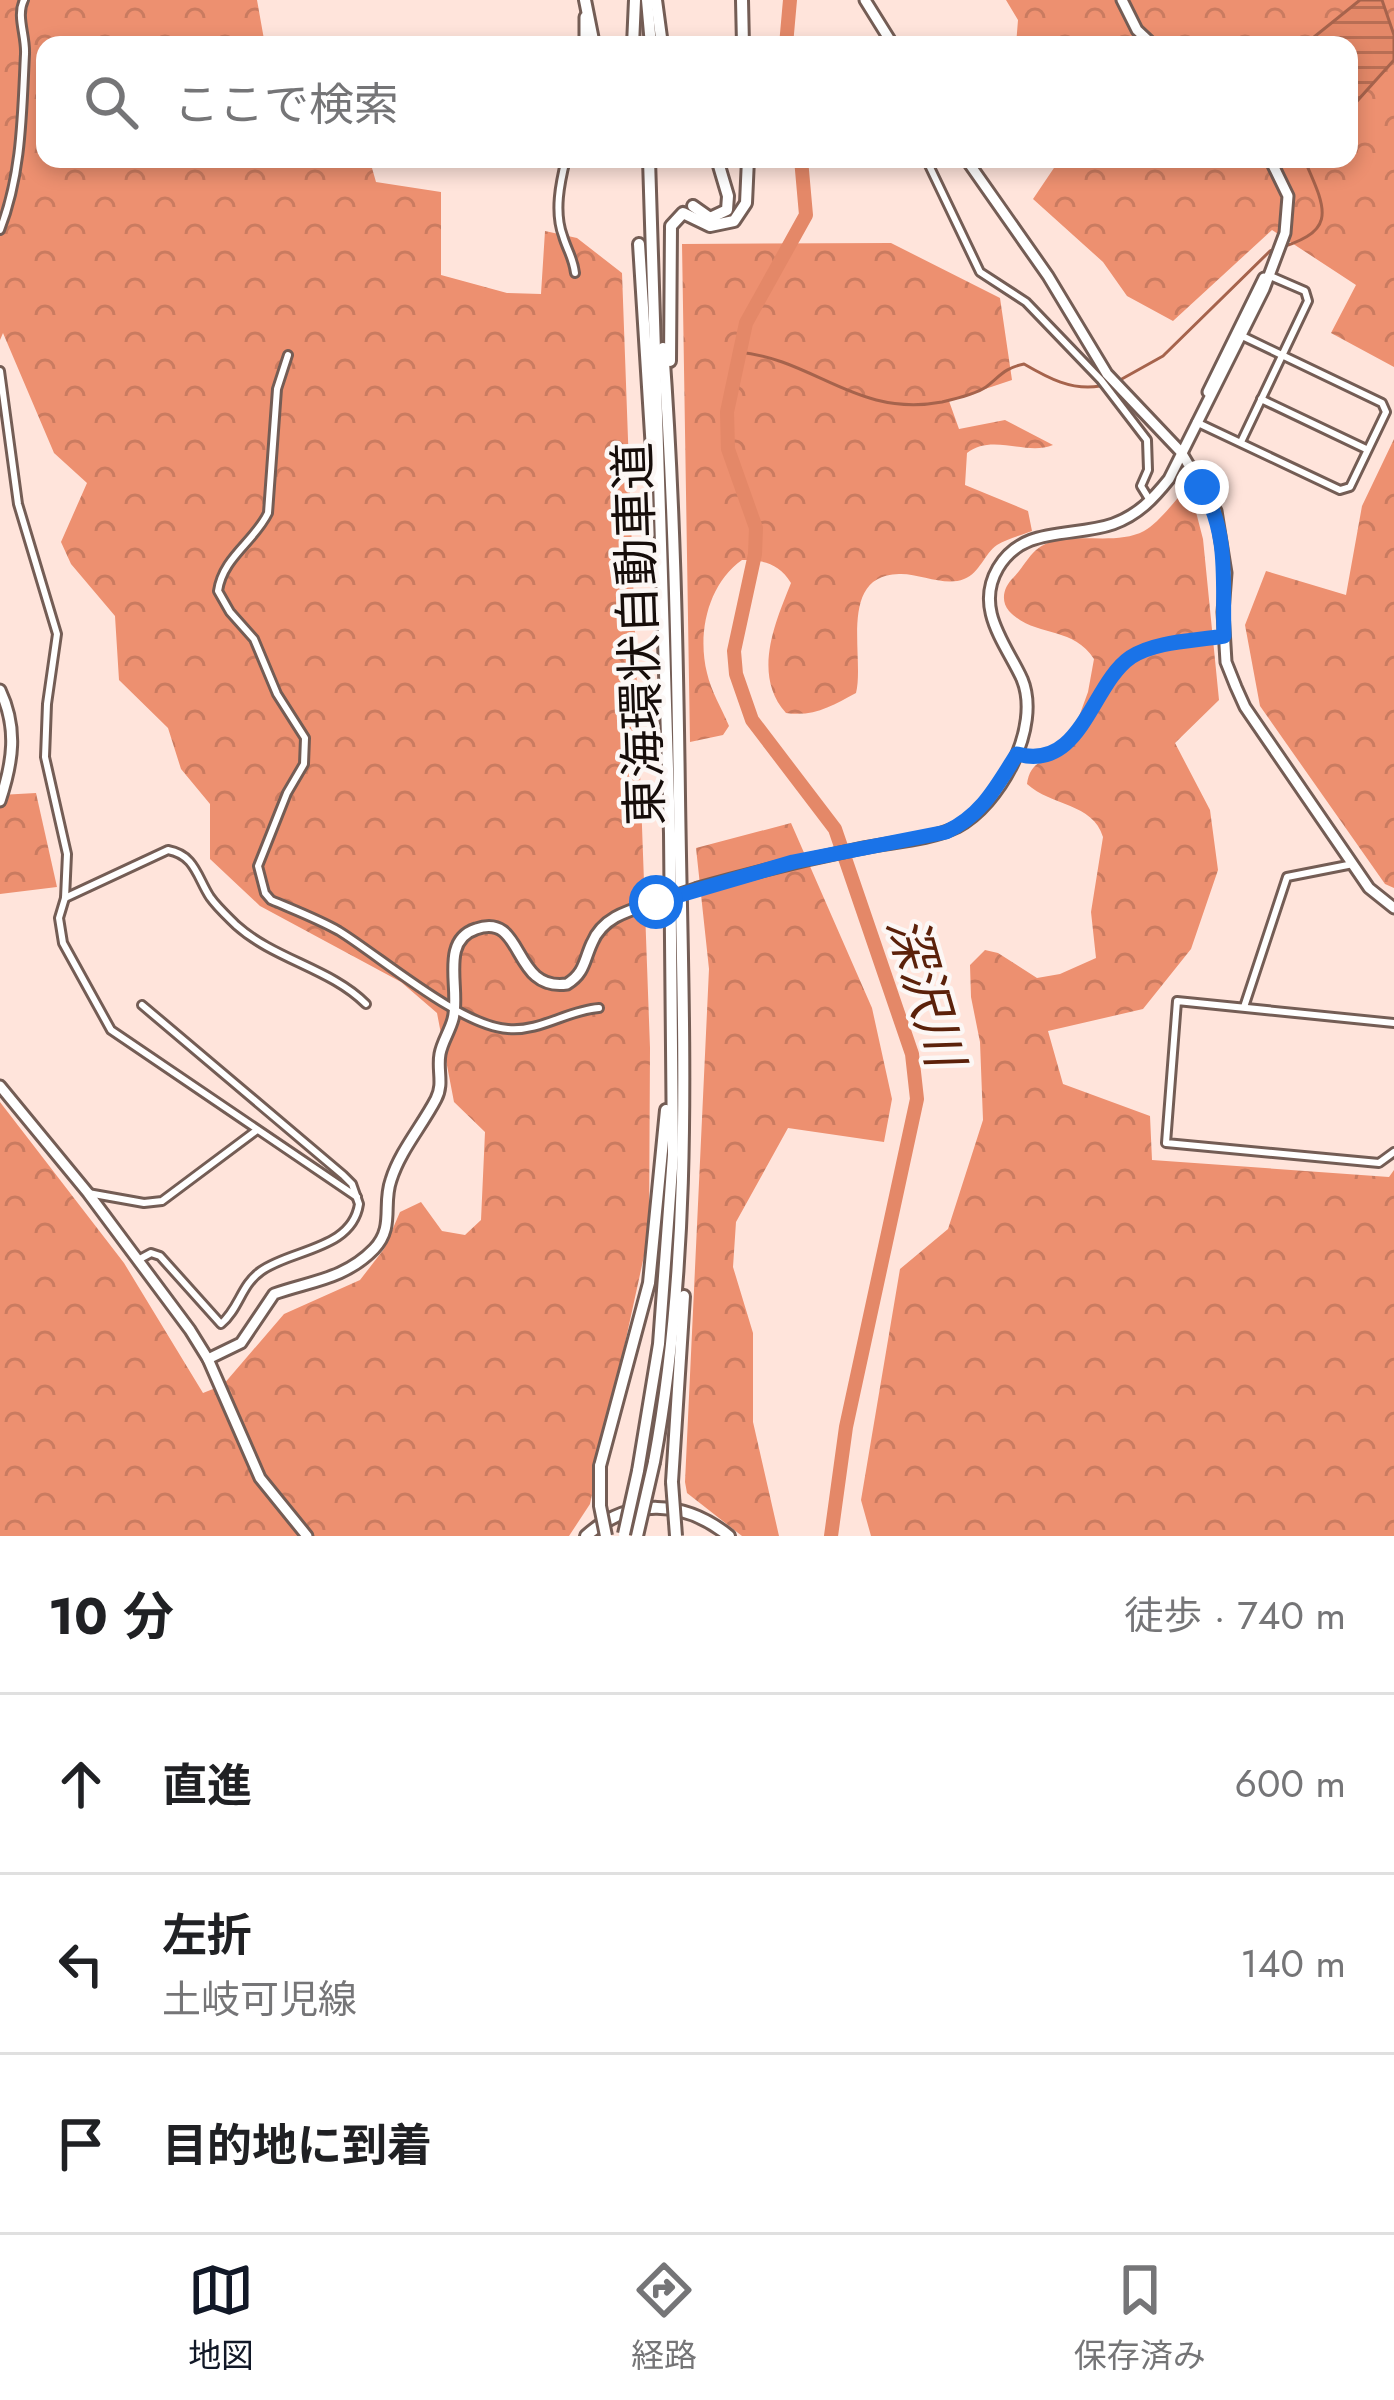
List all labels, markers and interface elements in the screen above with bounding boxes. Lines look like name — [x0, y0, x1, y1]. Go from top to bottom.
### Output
search box — [36, 36, 1358, 168]
icon: search — [78, 69, 144, 135]
text: ここで検索 — [174, 72, 399, 137]
street label: 東海環状自動車道 — [598, 441, 680, 827]
route end — [1175, 460, 1229, 514]
route start — [629, 875, 683, 929]
water label: 深沢川 — [869, 907, 984, 1080]
text: 10 分 — [48, 1579, 174, 1653]
text: 徒歩 · 740 m — [1124, 1587, 1346, 1644]
icon: ahead — [48, 1751, 114, 1817]
text: 直進 — [162, 1753, 252, 1818]
text: 600 m — [1235, 1755, 1346, 1812]
text: 左折 — [162, 1903, 252, 1968]
icon: left — [48, 1931, 114, 1997]
text: 140 m — [1240, 1935, 1346, 1992]
text: 土岐可児線 — [162, 1971, 357, 2028]
icon: arrive — [48, 2111, 114, 2177]
text: 目的地に到着 — [162, 2113, 432, 2178]
tab: 地図 — [188, 2257, 254, 2379]
tab: 経路 — [631, 2257, 697, 2379]
tab: 保存済み — [1074, 2257, 1206, 2379]

